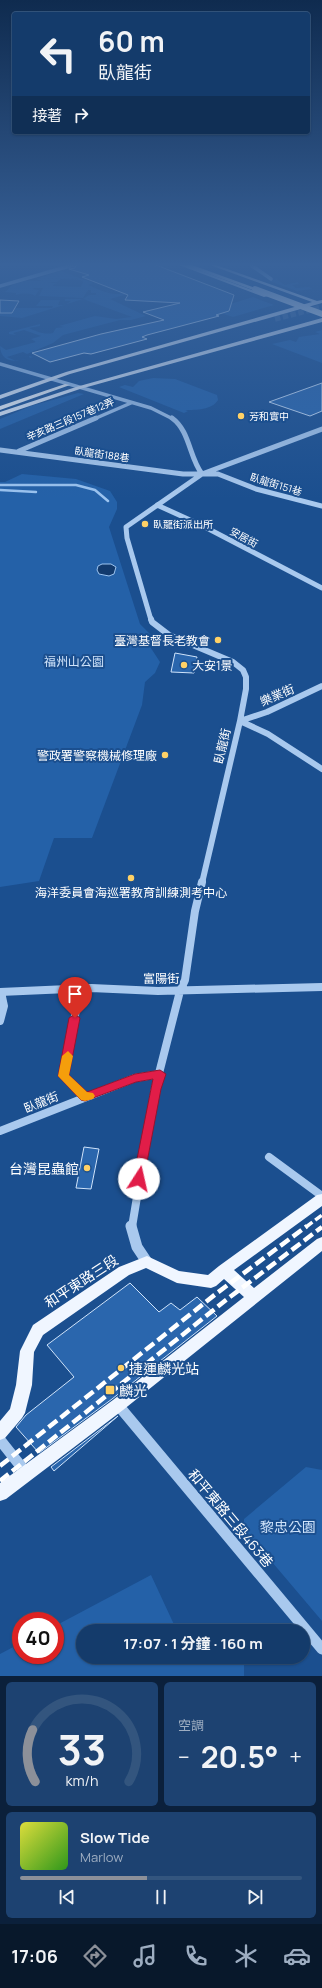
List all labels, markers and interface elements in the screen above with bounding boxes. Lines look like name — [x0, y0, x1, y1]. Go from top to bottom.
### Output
text: 60 m — [98, 22, 165, 60]
icon: left — [32, 28, 84, 80]
text: 臥龍街 — [98, 60, 152, 84]
icon: right — [70, 104, 92, 126]
text: 接著 — [32, 105, 62, 126]
street label: 辛亥路三段157巷12弄 — [24, 394, 116, 444]
place label: 芳和實中 — [249, 409, 289, 423]
marker: 芳和實中 — [236, 411, 246, 421]
street label: 臥龍街188巷 — [74, 443, 130, 465]
street label: 臥龍街151巷 — [248, 469, 304, 499]
place label: 臥龍街派出所 — [153, 517, 213, 531]
marker: 臥龍街派出所 — [140, 519, 150, 529]
street label: 安居街 — [227, 524, 261, 550]
place label: 臺灣基督長老教會 — [114, 632, 210, 649]
marker: 臺灣基督長老教會 — [213, 635, 223, 645]
park label: 福州山公園 — [44, 653, 104, 670]
place label: 大安1景 — [192, 657, 233, 674]
marker: 大安1景 — [179, 660, 189, 670]
street label: 樂業街 — [257, 680, 297, 710]
street label: 臥龍街 — [210, 727, 234, 765]
place label: 警政署警察機械修理廠 — [37, 747, 157, 764]
marker: 警政署警察機械修理廠 — [160, 750, 170, 760]
marker: 海洋委員會海巡署教育訓練測考中心 — [126, 873, 136, 883]
place label: 海洋委員會海巡署教育訓練測考中心 — [35, 884, 227, 901]
street label: 富陽街 — [143, 970, 179, 987]
pin — [58, 977, 92, 1018]
icon: arrive — [64, 983, 86, 1005]
street label: 臥龍街 — [21, 1087, 61, 1117]
position arrow — [118, 1158, 160, 1200]
place label: 台灣昆蟲館 — [9, 1159, 79, 1178]
marker: 台灣昆蟲館 — [82, 1163, 92, 1173]
street label: 和平東路三段 — [41, 1250, 121, 1312]
place label: 捷運麟光站 — [129, 1359, 199, 1378]
marker: 捷運麟光站 — [116, 1363, 126, 1373]
place label: 麟光 — [119, 1381, 147, 1400]
marker: 麟光 — [104, 1384, 116, 1396]
street label: 和平東路三段463巷 — [184, 1465, 278, 1571]
park label: 黎忠公園 — [260, 1517, 316, 1536]
speed limit sign: 40 — [12, 1612, 64, 1664]
text: 17:07 · 1 分鐘 · 160 m — [123, 1633, 263, 1654]
text: 空調 — [178, 1716, 204, 1734]
text: 33 — [58, 1721, 106, 1777]
text: 20.5° — [201, 1736, 279, 1777]
text: − — [178, 1742, 190, 1772]
text: + — [289, 1742, 302, 1772]
text: km/h — [65, 1771, 99, 1790]
text: Slow Tide — [80, 1827, 150, 1848]
text: Marlow — [80, 1848, 123, 1866]
icon: previous — [56, 1886, 78, 1908]
icon: pause — [150, 1886, 172, 1908]
icon: next — [244, 1886, 266, 1908]
icon: directions — [81, 1942, 109, 1970]
icon: music — [131, 1942, 159, 1970]
icon: phone — [182, 1942, 210, 1970]
icon: climate — [232, 1942, 260, 1970]
icon: car — [283, 1942, 311, 1970]
text: 17:06 — [11, 1944, 58, 1968]

